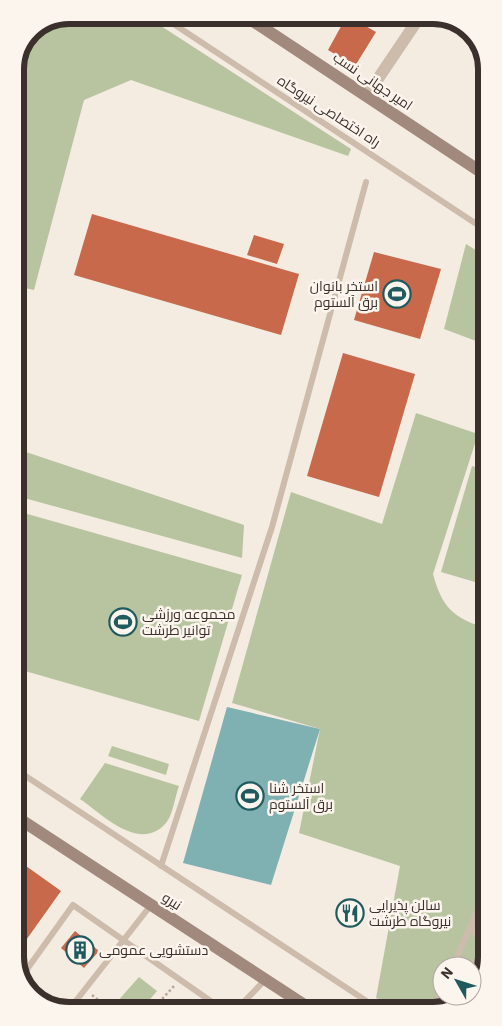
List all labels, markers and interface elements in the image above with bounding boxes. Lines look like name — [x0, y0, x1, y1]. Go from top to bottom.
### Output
street label: امیر جهانی نسب — [330, 48, 416, 114]
street label: راه اختصاصی نیروگاه — [274, 71, 384, 151]
place label: استخر بانوان برق آلستوم — [310, 277, 378, 312]
sports icon: استخر بانوان برق آلستوم — [382, 279, 412, 309]
place label: مجموعه ورزشی توانیر طرشت — [142, 605, 236, 639]
sports icon: مجموعه ورزشی توانیر طرشت — [108, 607, 138, 637]
place label: استخر شنا برق آلستوم — [269, 779, 333, 814]
sports icon: استخر شنا برق آلستوم — [235, 781, 265, 811]
street label: نیرو — [159, 888, 185, 914]
place label: سالن پذیرایی نیروگاه طرشت — [369, 896, 451, 930]
restaurant icon: سالن پذیرایی نیروگاه طرشت — [335, 898, 365, 928]
building icon: دستشویی عمومی — [65, 935, 95, 965]
place label: دستشویی عمومی — [99, 941, 208, 959]
north arrow — [432, 956, 482, 1006]
text: N — [437, 963, 457, 982]

